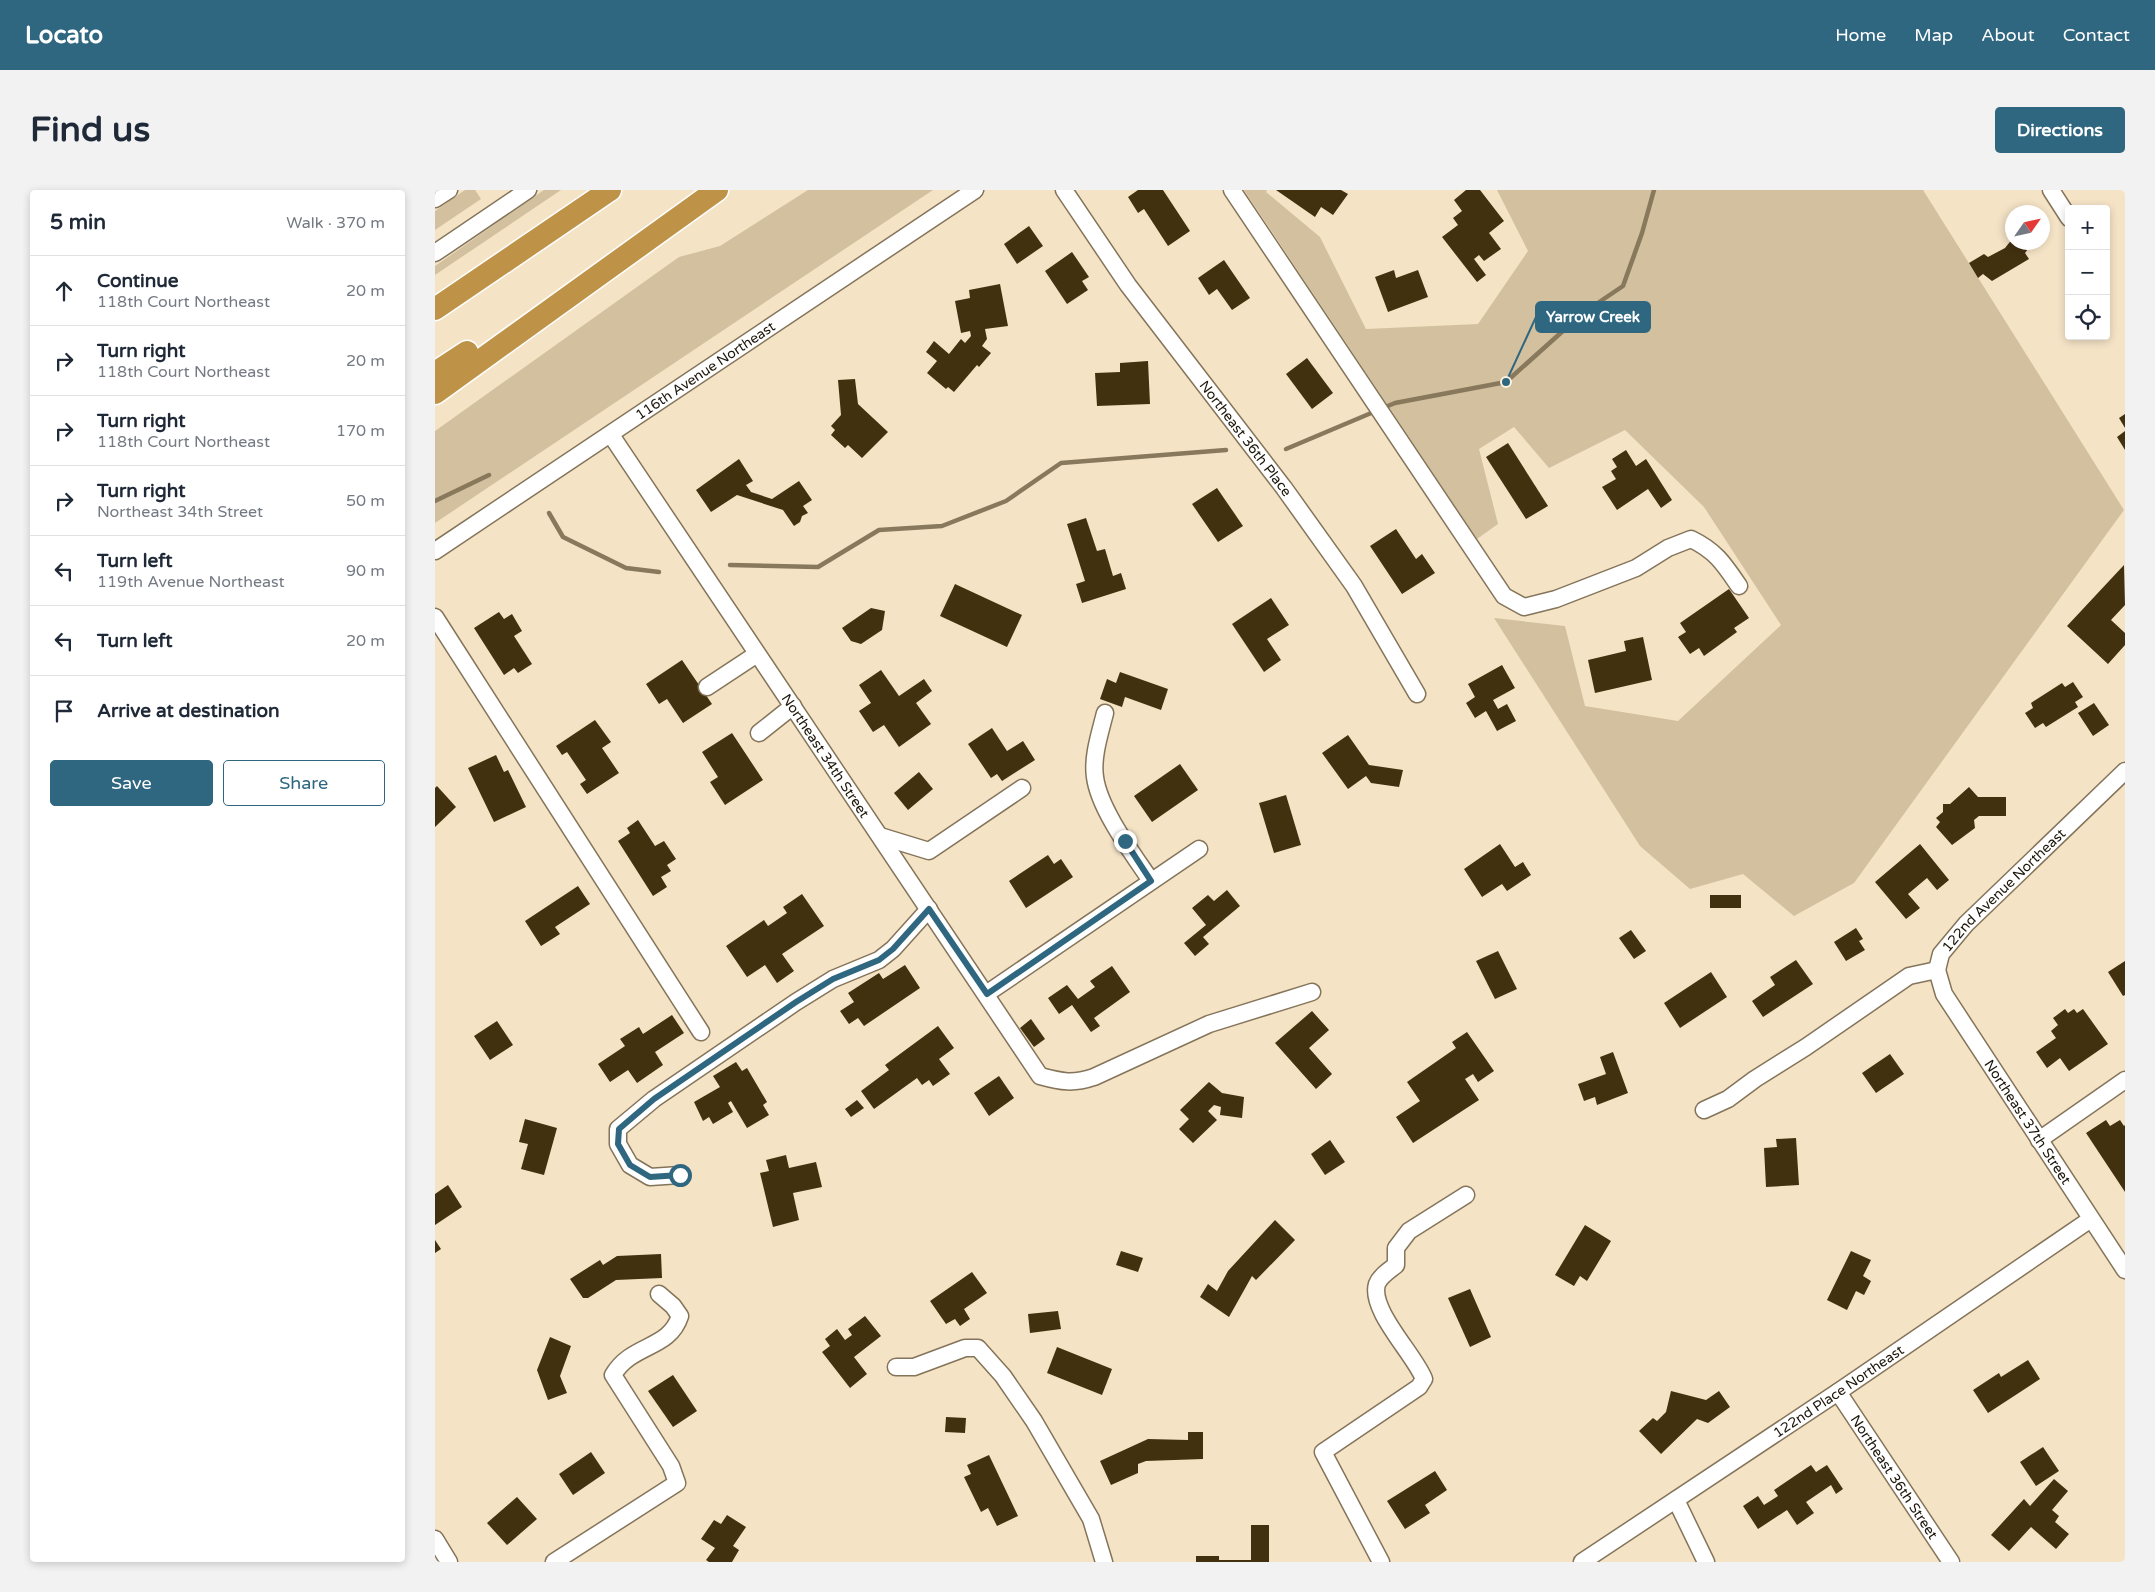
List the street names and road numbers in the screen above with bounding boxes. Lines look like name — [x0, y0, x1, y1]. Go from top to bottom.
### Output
street label: 116th Avenue Northeast — [632, 318, 779, 424]
street label: Northeast 36th Place — [1196, 377, 1295, 500]
street label: Northeast 34th Street — [778, 691, 873, 822]
street label: 122nd Avenue Northeast — [1938, 825, 2070, 955]
street label: Northeast 37th Street — [1980, 1057, 2075, 1188]
street label: 122nd Place Northeast — [1770, 1341, 1908, 1442]
street label: Northeast 36th Street — [1847, 1412, 1942, 1543]

